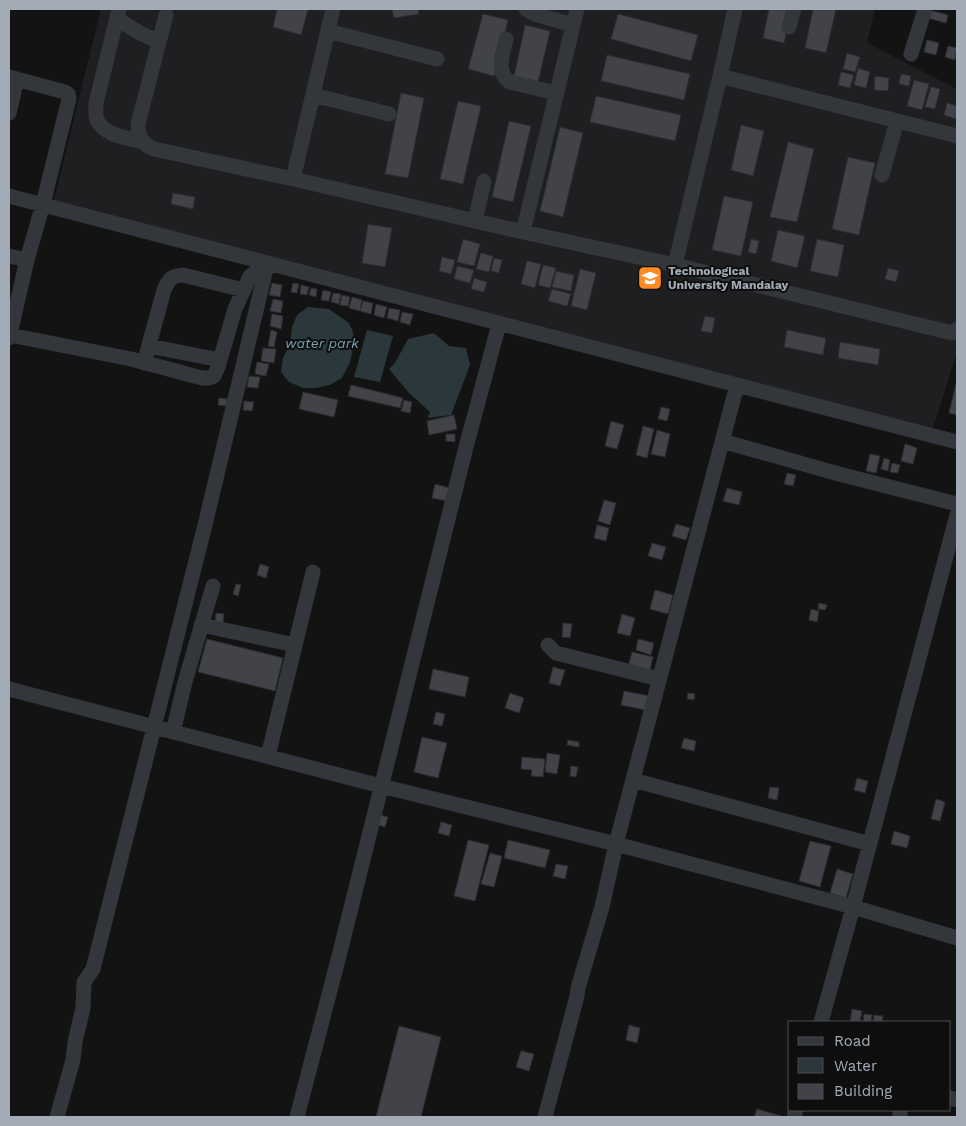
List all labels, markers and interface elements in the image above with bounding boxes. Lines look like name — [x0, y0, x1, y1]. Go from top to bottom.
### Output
place label: Technological University Mandalay — [668, 264, 788, 292]
school or university icon: Technological University Mandalay — [637, 265, 663, 291]
water label: water park — [285, 335, 359, 351]
legend — [788, 1021, 951, 1111]
text: Road — [834, 1032, 871, 1050]
text: Water — [834, 1057, 877, 1075]
text: Building — [834, 1082, 892, 1100]

